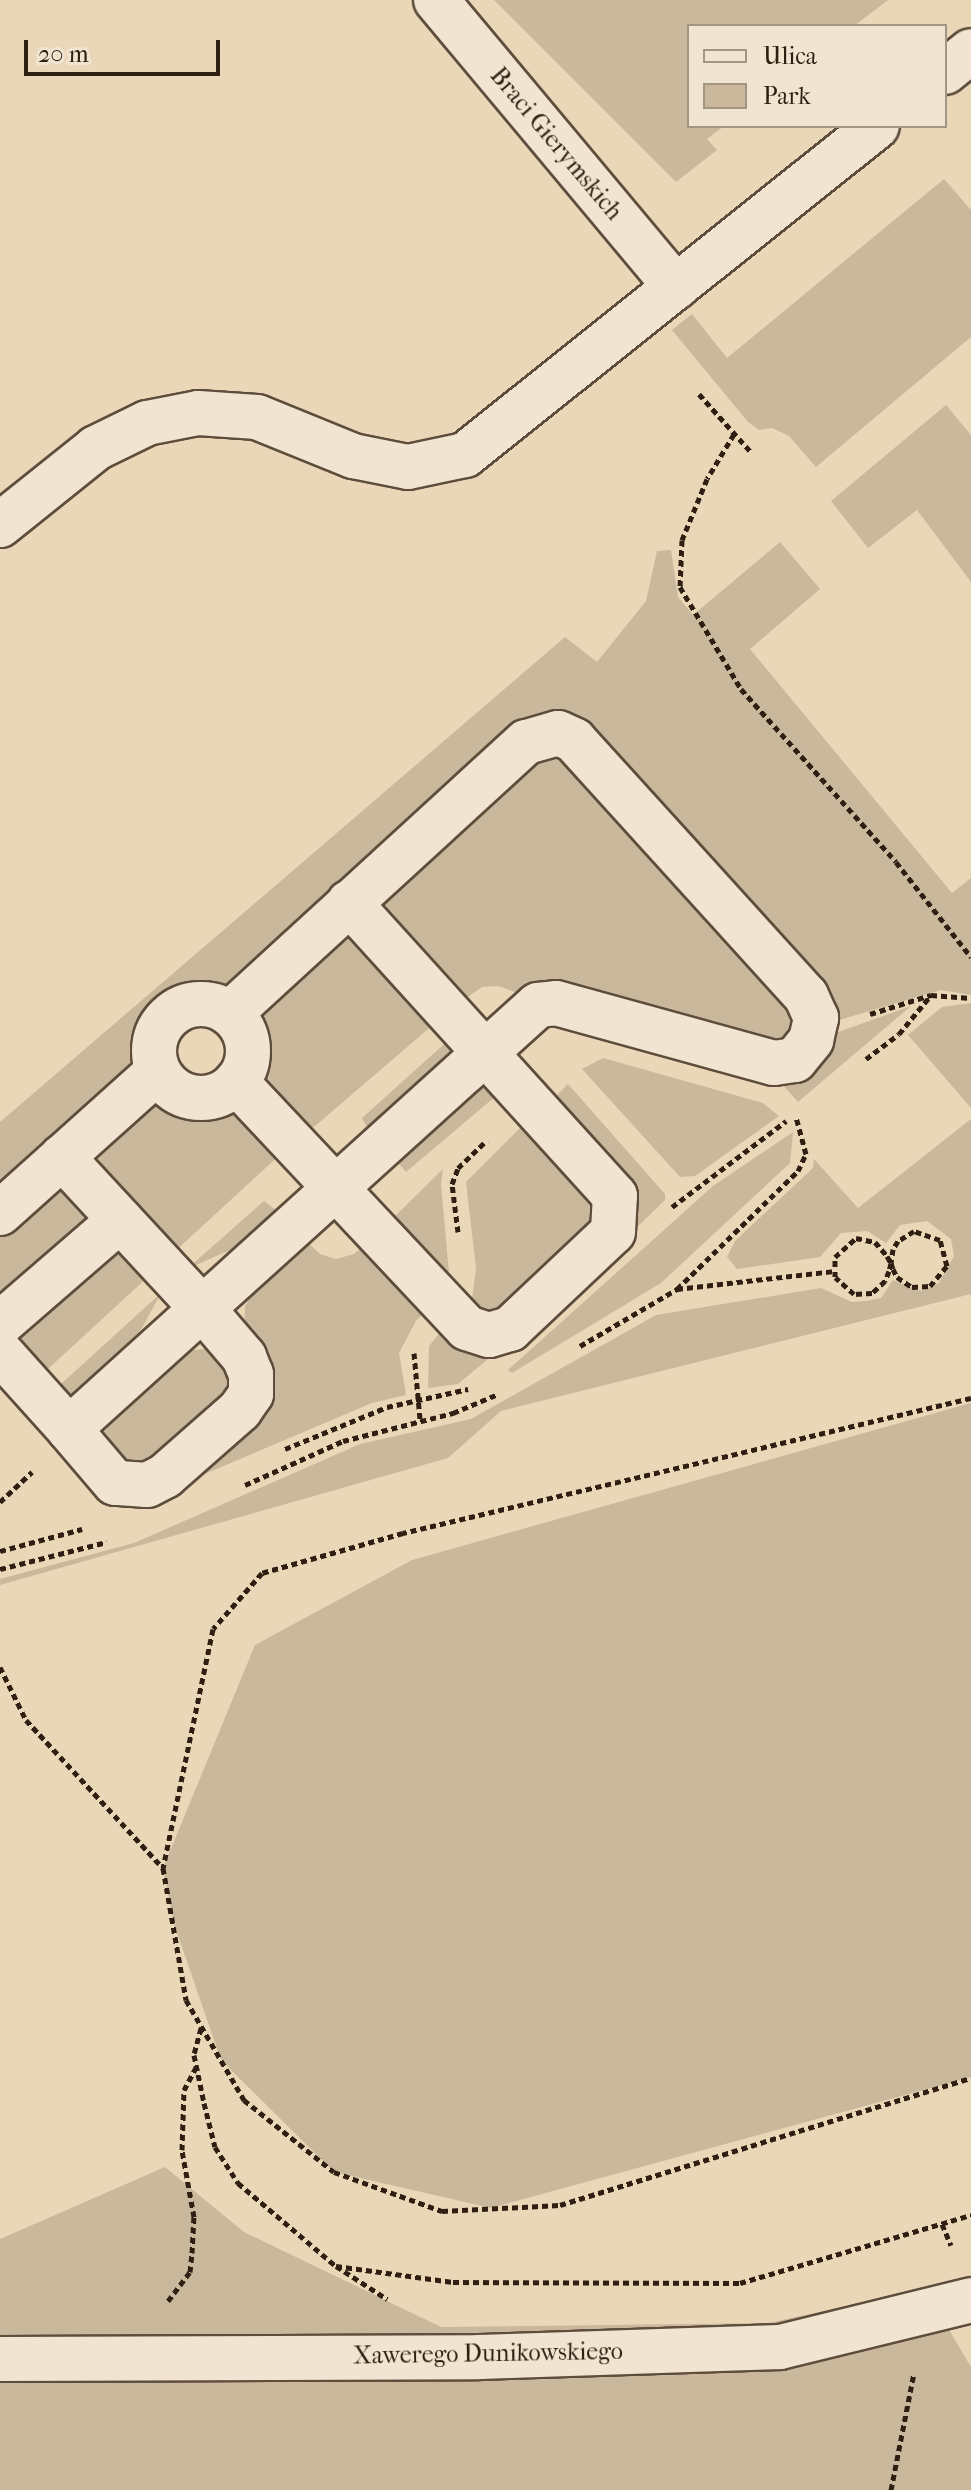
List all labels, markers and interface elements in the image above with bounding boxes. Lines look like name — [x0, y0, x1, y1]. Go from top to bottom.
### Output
scale bar — [28, 24, 224, 74]
legend — [687, 24, 947, 128]
text: 20 m — [38, 40, 89, 68]
text: Ulica — [763, 42, 817, 70]
street label: Braci Gierymskich — [484, 62, 628, 226]
text: Park — [763, 82, 811, 110]
street label: Xawerego Dunikowskiego — [353, 2337, 623, 2371]

